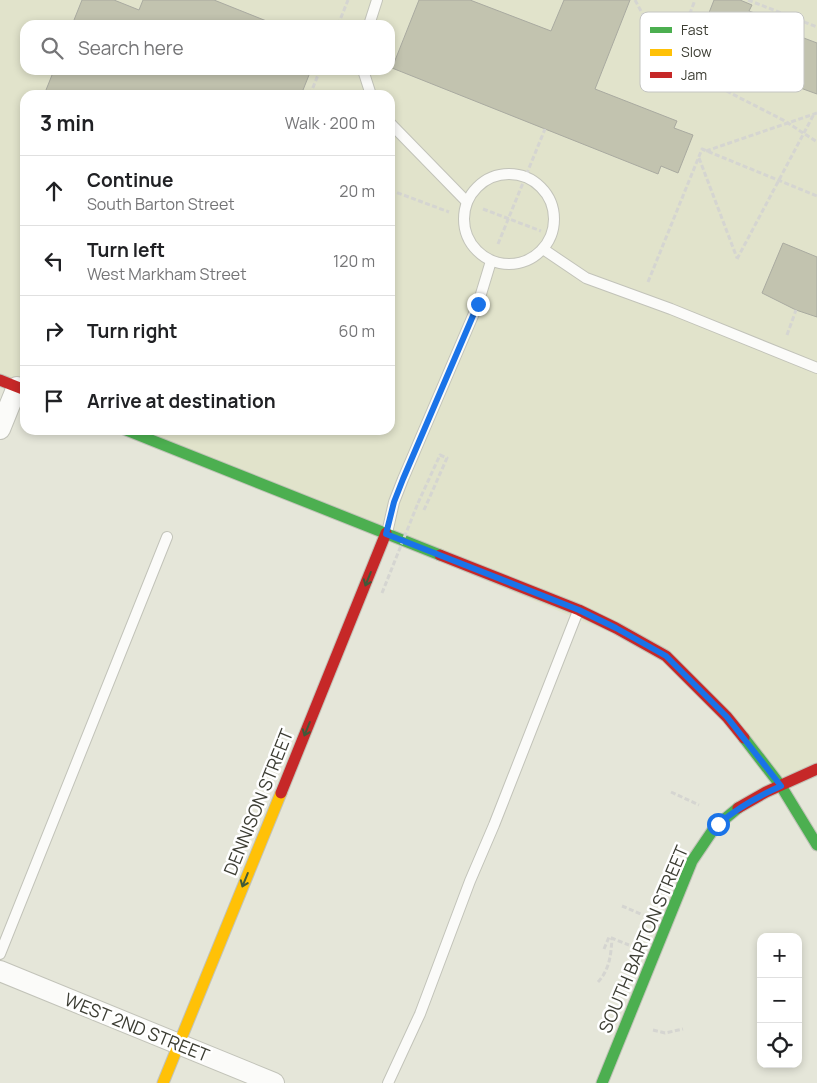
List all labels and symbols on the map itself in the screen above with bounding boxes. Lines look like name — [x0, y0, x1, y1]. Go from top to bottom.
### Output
legend — [640, 12, 804, 92]
text: Fast — [681, 20, 709, 39]
text: Slow — [681, 42, 712, 61]
text: Jam — [681, 65, 707, 84]
route end — [467, 293, 490, 316]
one-way arrow — [363, 571, 372, 586]
one-way arrow — [301, 721, 311, 736]
street label: DENNISON STREET — [218, 725, 298, 879]
route start — [707, 813, 730, 836]
street label: SOUTH BARTON STREET — [593, 841, 693, 1036]
one-way arrow — [240, 872, 250, 887]
street label: WEST 2ND STREET — [61, 987, 213, 1067]

